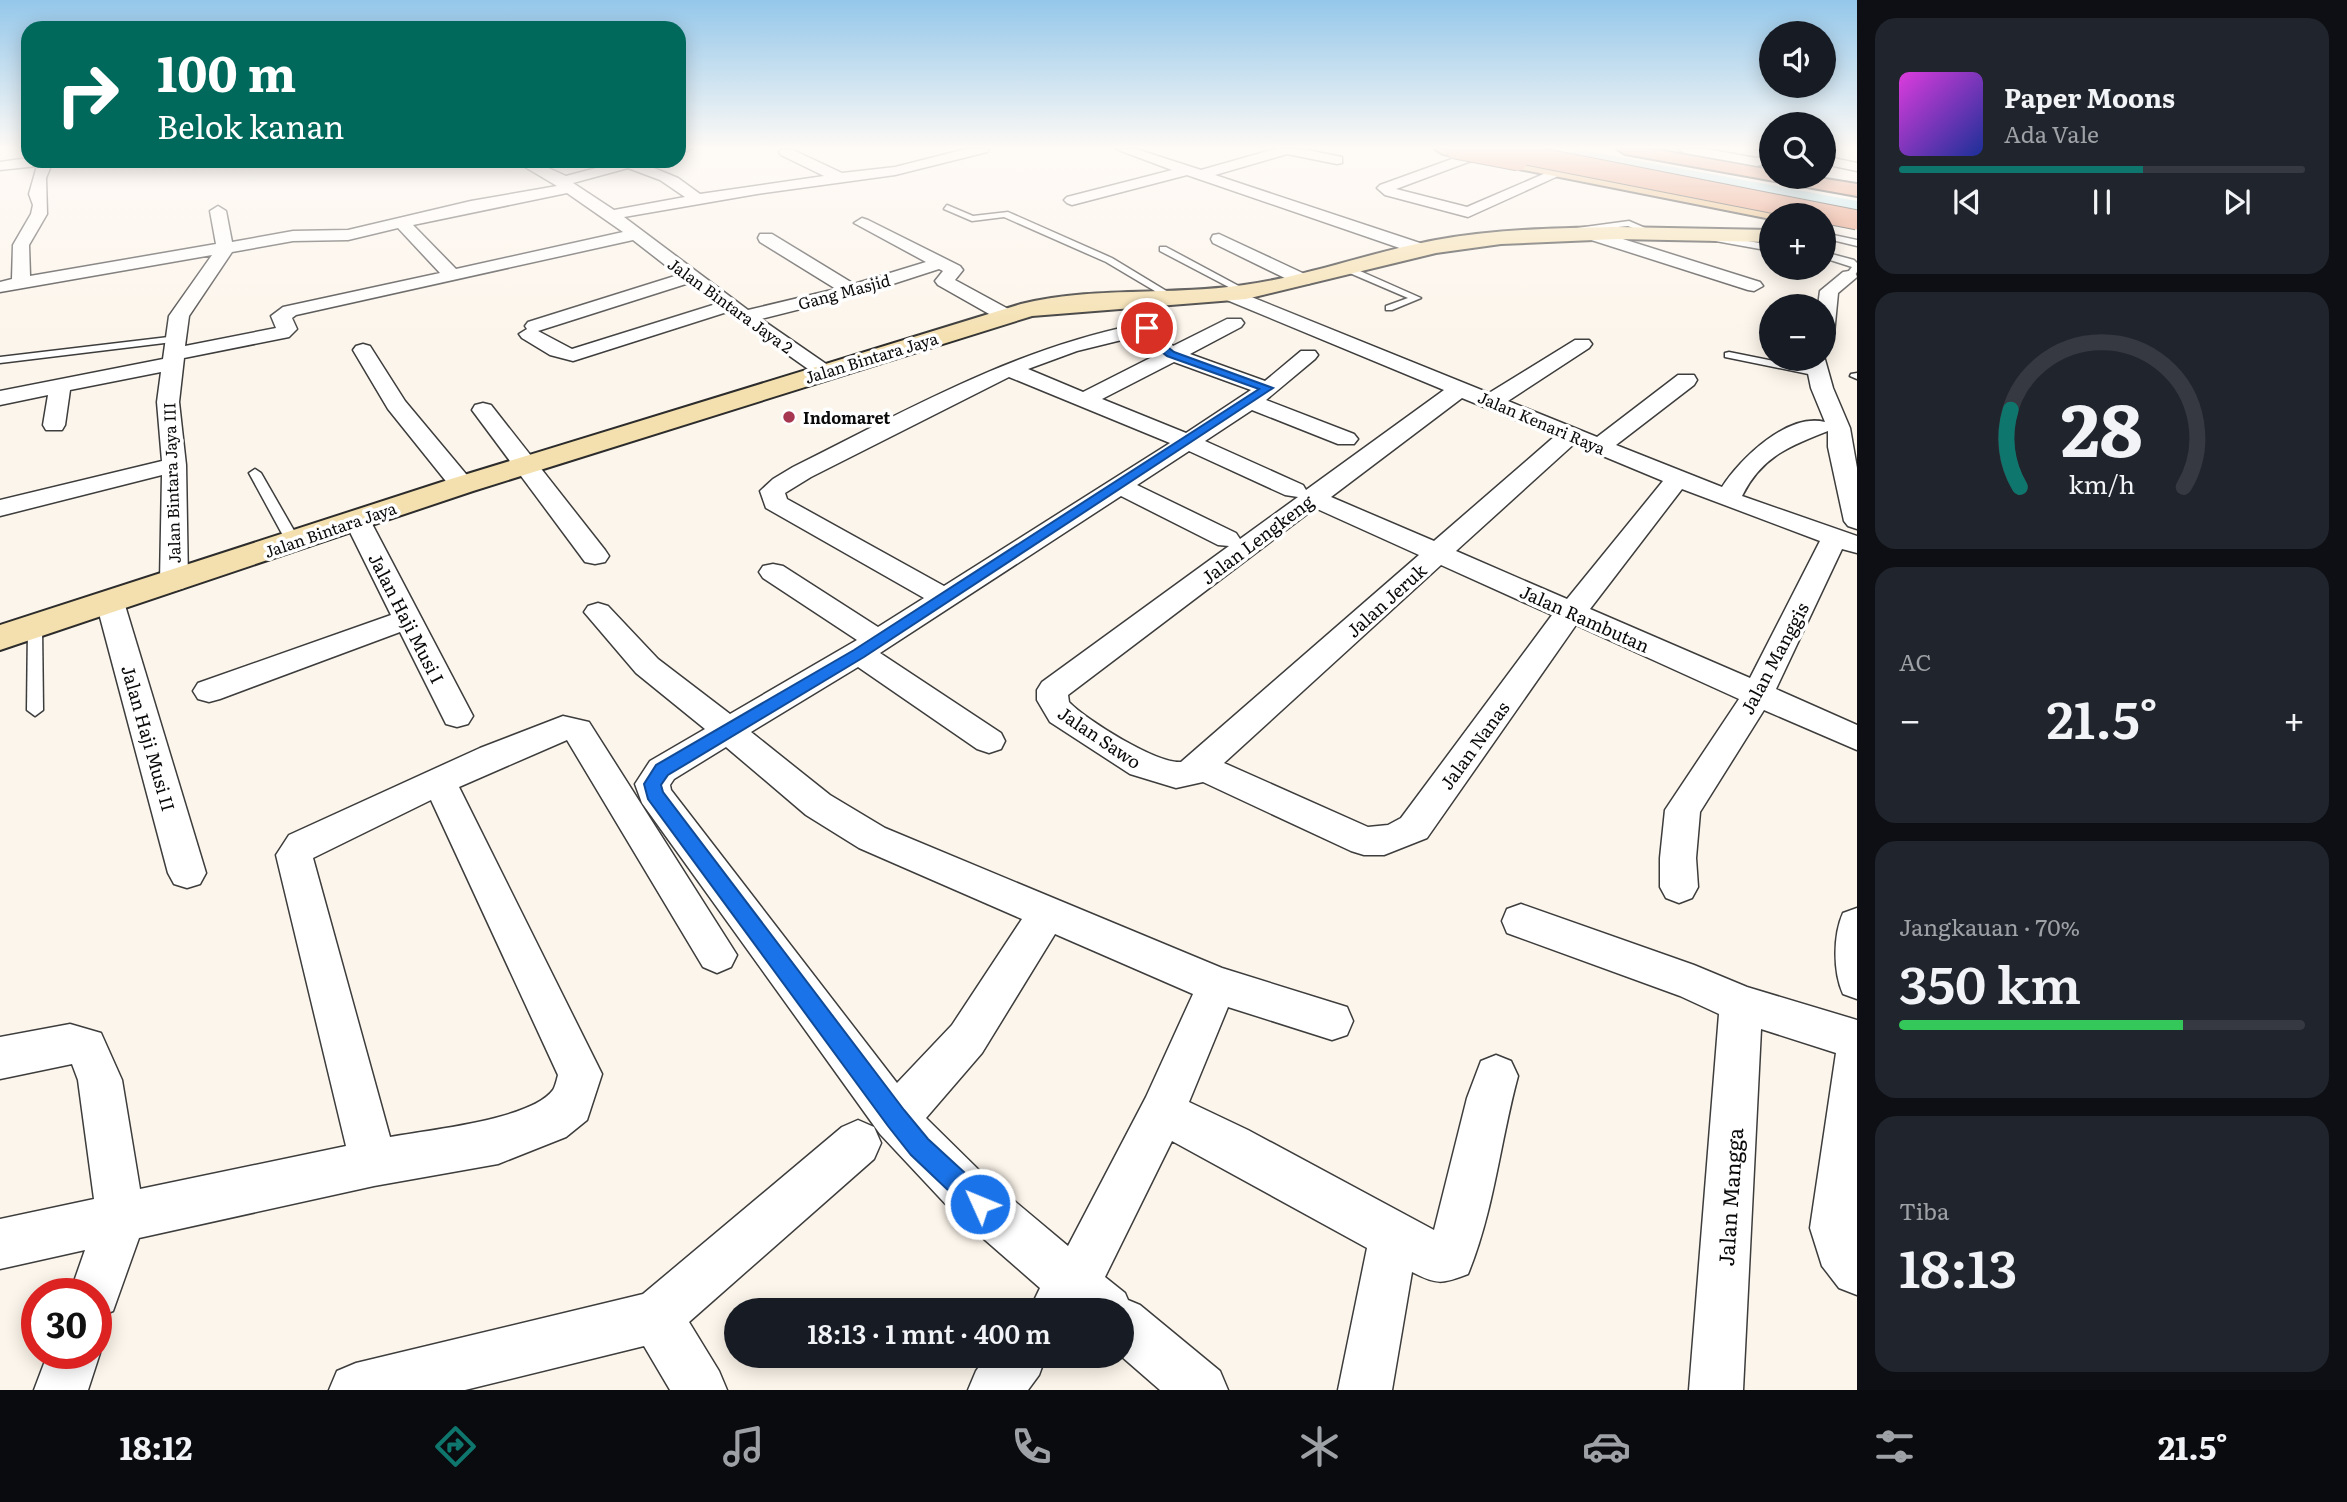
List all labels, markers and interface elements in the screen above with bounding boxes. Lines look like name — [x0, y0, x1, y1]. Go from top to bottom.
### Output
map controls — [1759, 21, 1836, 371]
button: sound — [1759, 21, 1836, 98]
text: 100 m — [157, 34, 296, 107]
icon: right — [42, 49, 133, 140]
text: Paper Moons — [2004, 77, 2175, 116]
text: Belok kanan — [157, 101, 345, 149]
button: search — [1759, 112, 1836, 189]
text: Ada Vale — [2004, 116, 2099, 150]
icon: previous — [1948, 183, 1986, 221]
icon: pause — [2083, 183, 2121, 221]
icon: next — [2218, 183, 2256, 221]
button: + — [1759, 203, 1836, 280]
street label: Jalan Bintara Jaya 2 — [663, 251, 799, 359]
street label: Gang Masjid — [795, 267, 893, 315]
button: − — [1759, 294, 1836, 371]
pin — [1117, 298, 1177, 358]
icon: arrive — [1128, 309, 1166, 347]
street label: Jalan Bintara Jaya — [801, 325, 941, 389]
text: 28 — [2061, 371, 2143, 479]
street label: Jalan Kenari Raya — [1475, 384, 1610, 460]
street label: Jalan Bintara Jaya III — [156, 402, 186, 564]
place label: Indomaret — [803, 405, 890, 429]
marker: Indomaret — [781, 409, 797, 425]
text: km/h — [2069, 464, 2135, 501]
street label: Jalan Lengkeng — [1195, 487, 1320, 590]
street label: Jalan Bintara Jaya — [261, 495, 400, 563]
street label: Jalan Haji Musi I — [362, 548, 452, 688]
street label: Jalan Jeruk — [1340, 556, 1433, 643]
street label: Jalan Rambutan — [1516, 577, 1654, 659]
street label: Jalan Manggis — [1733, 597, 1815, 719]
text: AC — [1899, 644, 1932, 678]
street label: Jalan Haji Musi II — [115, 662, 183, 814]
text: 21.5° — [2046, 678, 2158, 755]
text: − — [1899, 689, 1921, 746]
text: + — [2283, 689, 2305, 746]
street label: Jalan Nanas — [1433, 695, 1515, 795]
street label: Jalan Sawo — [1053, 699, 1147, 775]
text: Jangkauan · 70% — [1899, 909, 2080, 943]
text: 350 km — [1899, 943, 2081, 1020]
street label: Jalan Mangga — [1709, 1126, 1749, 1267]
position arrow — [943, 1167, 1017, 1241]
text: Tiba — [1899, 1193, 1949, 1227]
text: 18:13 — [1899, 1227, 2017, 1304]
speed limit sign: 30 — [21, 1278, 112, 1369]
text: 18:13 · 1 mnt · 400 m — [807, 1313, 1051, 1352]
text: 18:12 — [119, 1422, 192, 1470]
icon: directions — [431, 1422, 480, 1471]
icon: music — [719, 1422, 768, 1471]
icon: phone — [1007, 1422, 1056, 1471]
icon: climate — [1295, 1422, 1344, 1471]
icon: car — [1582, 1422, 1631, 1471]
icon: filters — [1870, 1422, 1919, 1471]
text: 21.5° — [2158, 1422, 2228, 1470]

